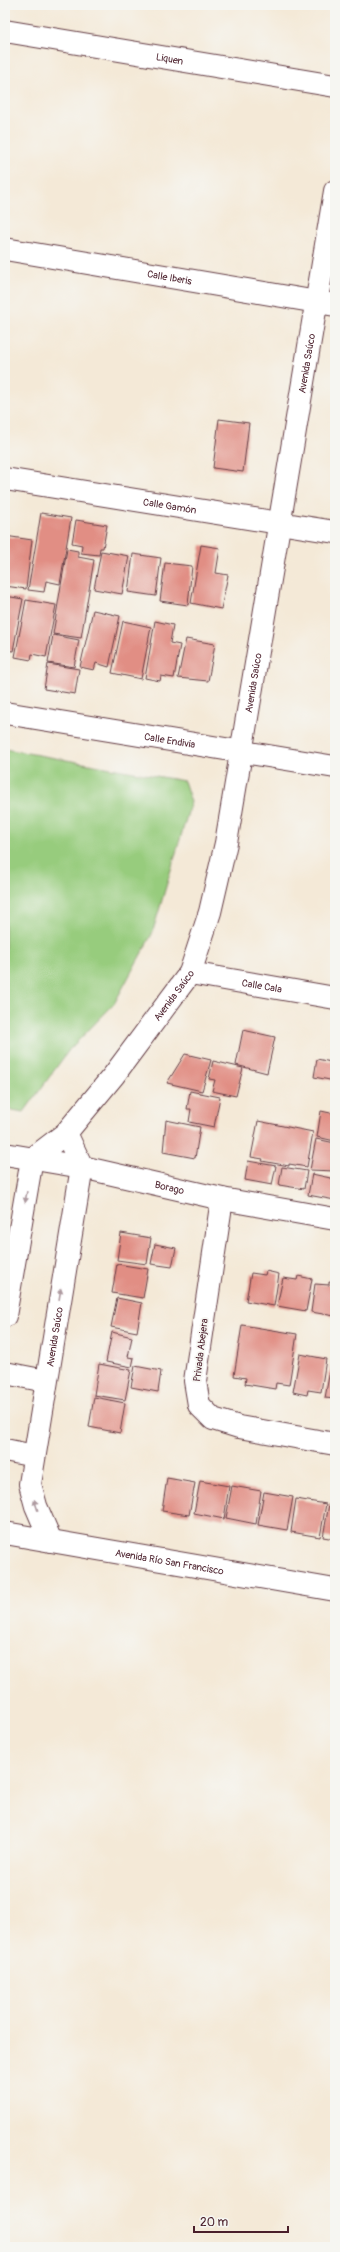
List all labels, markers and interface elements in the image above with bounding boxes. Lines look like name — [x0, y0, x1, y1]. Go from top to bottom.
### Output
street label: Liquen — [155, 51, 184, 68]
street label: Calle Iberis — [146, 268, 193, 288]
street label: Avenida Saúco — [296, 332, 318, 394]
street label: Calle Gamón — [142, 496, 198, 517]
street label: Avenida Saúco — [243, 652, 265, 714]
street label: Calle Endivia — [143, 731, 196, 751]
street label: Avenida Saúco — [151, 967, 198, 1024]
street label: Calle Cala — [241, 977, 283, 996]
street label: Borago — [154, 1179, 186, 1197]
one-way arrow — [23, 1191, 29, 1203]
one-way arrow — [57, 1288, 63, 1300]
street label: Avenida Saúco — [44, 1306, 66, 1368]
street label: Privada Abejera — [191, 1317, 211, 1382]
one-way arrow — [33, 1499, 39, 1511]
street label: Avenida Río San Francisco — [114, 1547, 225, 1578]
scale bar — [194, 2208, 288, 2234]
text: 20 m — [200, 2215, 229, 2230]

